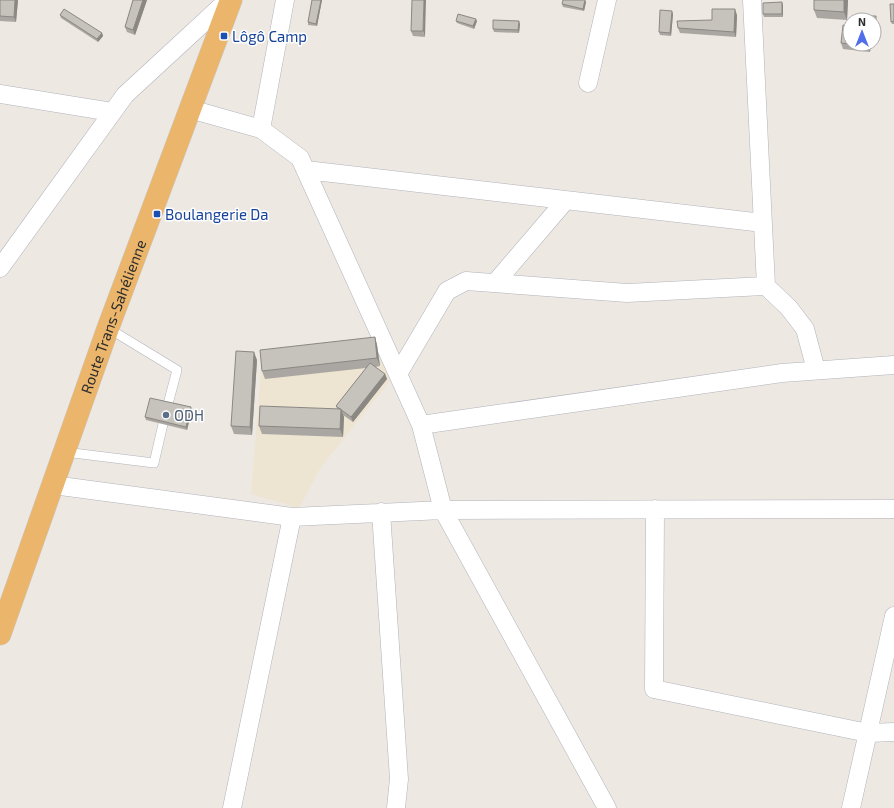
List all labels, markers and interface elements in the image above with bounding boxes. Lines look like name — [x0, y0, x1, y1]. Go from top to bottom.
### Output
north arrow — [842, 12, 882, 52]
text: N — [858, 15, 866, 28]
place label: Lôgô Camp — [232, 27, 307, 45]
marker: Lôgô Camp — [219, 31, 229, 41]
place label: Boulangerie Da — [165, 205, 268, 223]
marker: Boulangerie Da — [152, 209, 162, 219]
street label: Route Trans-Sahélienne — [77, 237, 149, 396]
place label: ODH — [174, 406, 204, 424]
marker: ODH — [161, 410, 171, 420]

